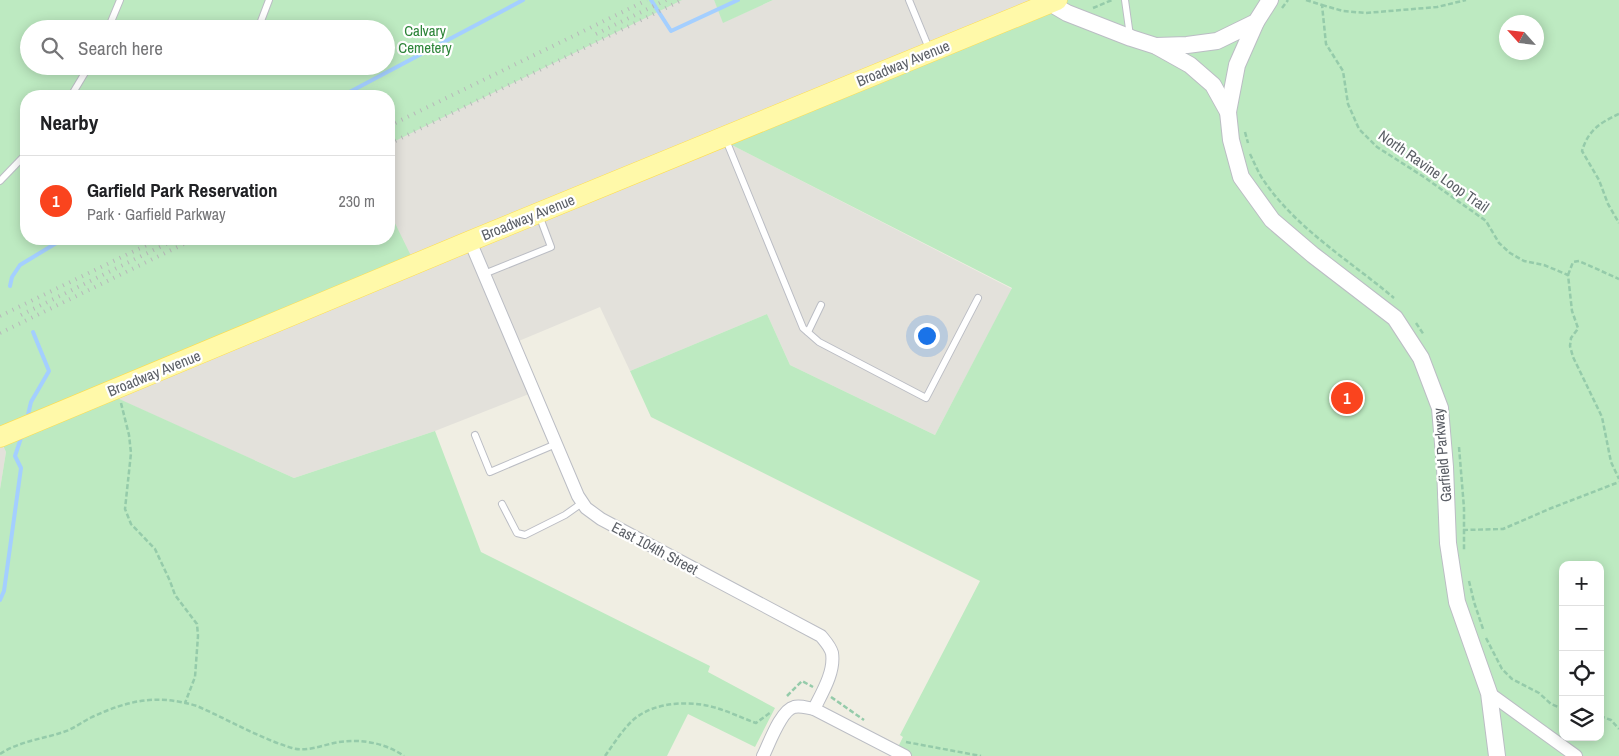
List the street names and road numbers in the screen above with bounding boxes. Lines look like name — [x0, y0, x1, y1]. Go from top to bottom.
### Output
street label: Broadway Avenue — [853, 35, 953, 91]
street label: North Ravine Loop Trail — [1374, 125, 1494, 217]
street label: Broadway Avenue — [478, 189, 578, 245]
street label: Broadway Avenue — [104, 345, 204, 401]
street label: Garfield Parkway — [1427, 406, 1457, 503]
street label: East 104th Street — [608, 516, 702, 580]

